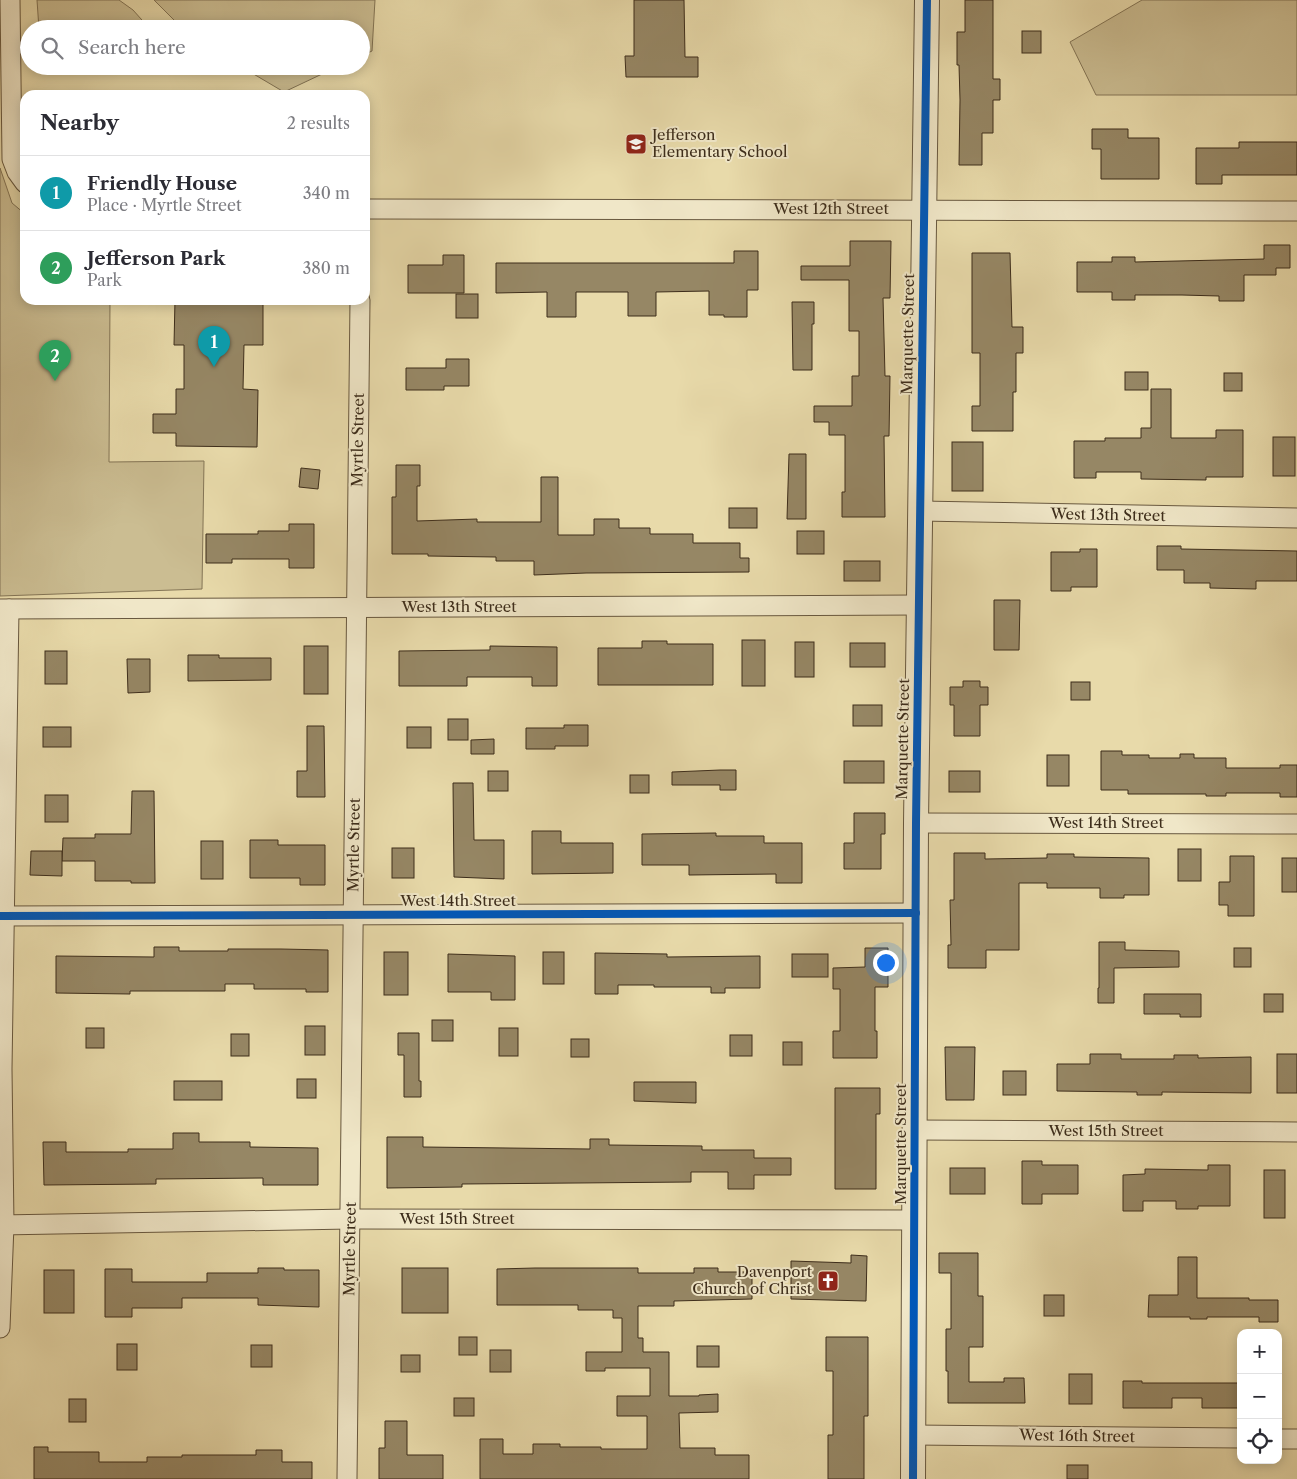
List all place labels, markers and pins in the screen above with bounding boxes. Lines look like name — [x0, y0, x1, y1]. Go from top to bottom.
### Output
place label: Jefferson Elementary School — [650, 125, 788, 161]
school or university icon: Jefferson Elementary School — [624, 132, 648, 156]
pin: 1 — [198, 326, 230, 367]
pin: 2 — [39, 340, 71, 381]
place label: Davenport Church of Christ — [692, 1262, 813, 1298]
church icon: Davenport Church of Christ — [816, 1269, 840, 1293]

